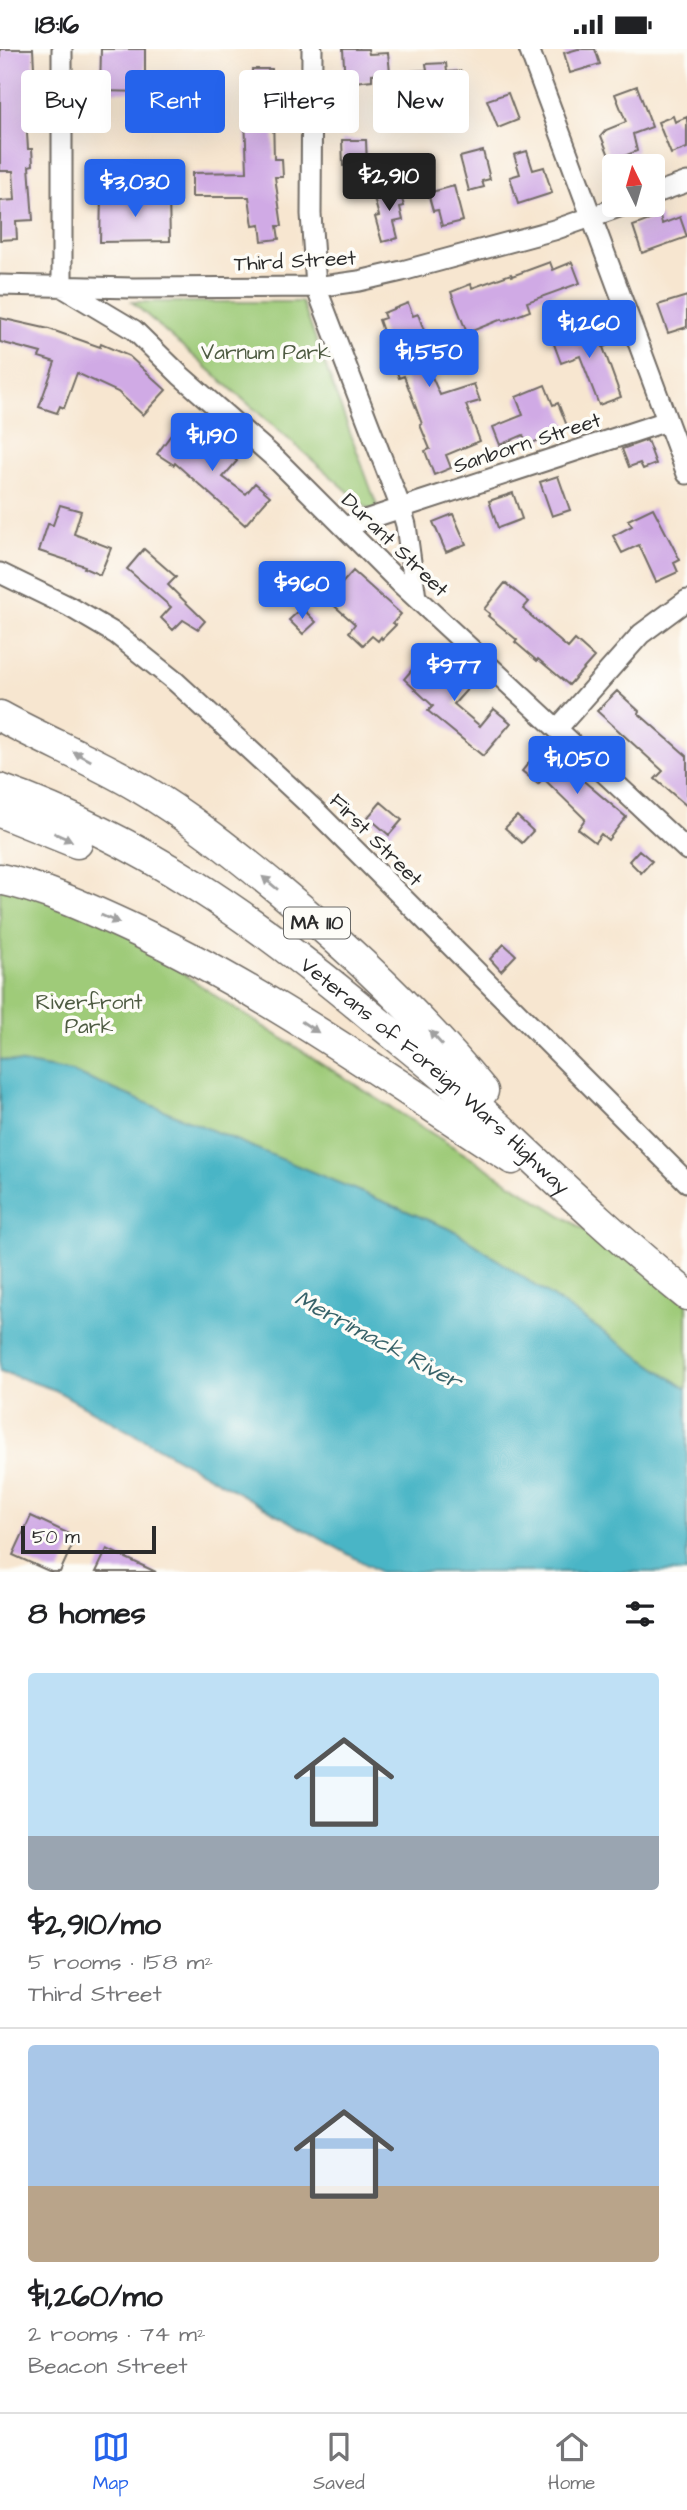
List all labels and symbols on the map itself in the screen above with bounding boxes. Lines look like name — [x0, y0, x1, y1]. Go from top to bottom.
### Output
pin: $2,910 — [332, 153, 446, 213]
north arrow — [602, 154, 665, 217]
pin: $3,030 — [78, 159, 192, 219]
street label: Third Street — [233, 243, 357, 279]
pin: $1,260 — [532, 301, 646, 360]
pin: $1,550 — [372, 329, 486, 389]
park label: Varnum Park — [201, 338, 331, 367]
street label: Sanborn Street — [449, 405, 605, 481]
pin: $1,190 — [155, 413, 269, 473]
street label: Durant Street — [335, 486, 455, 604]
pin: $960 — [261, 561, 343, 621]
pin: $977 — [413, 643, 495, 703]
pin: $1,050 — [520, 737, 634, 796]
one-way arrow — [72, 750, 92, 762]
street label: First Street — [323, 787, 430, 894]
one-way arrow — [53, 831, 74, 842]
one-way arrow — [261, 876, 278, 891]
road number: MA 110 — [284, 908, 350, 939]
one-way arrow — [100, 913, 120, 925]
street label: Veterans of Foreign Wars Highway — [294, 950, 577, 1203]
park label: Riverfront Park — [36, 988, 143, 1041]
one-way arrow — [300, 1021, 319, 1034]
one-way arrow — [428, 1029, 444, 1047]
water label: Merrimack River — [289, 1283, 469, 1399]
scale bar — [21, 1523, 156, 1555]

